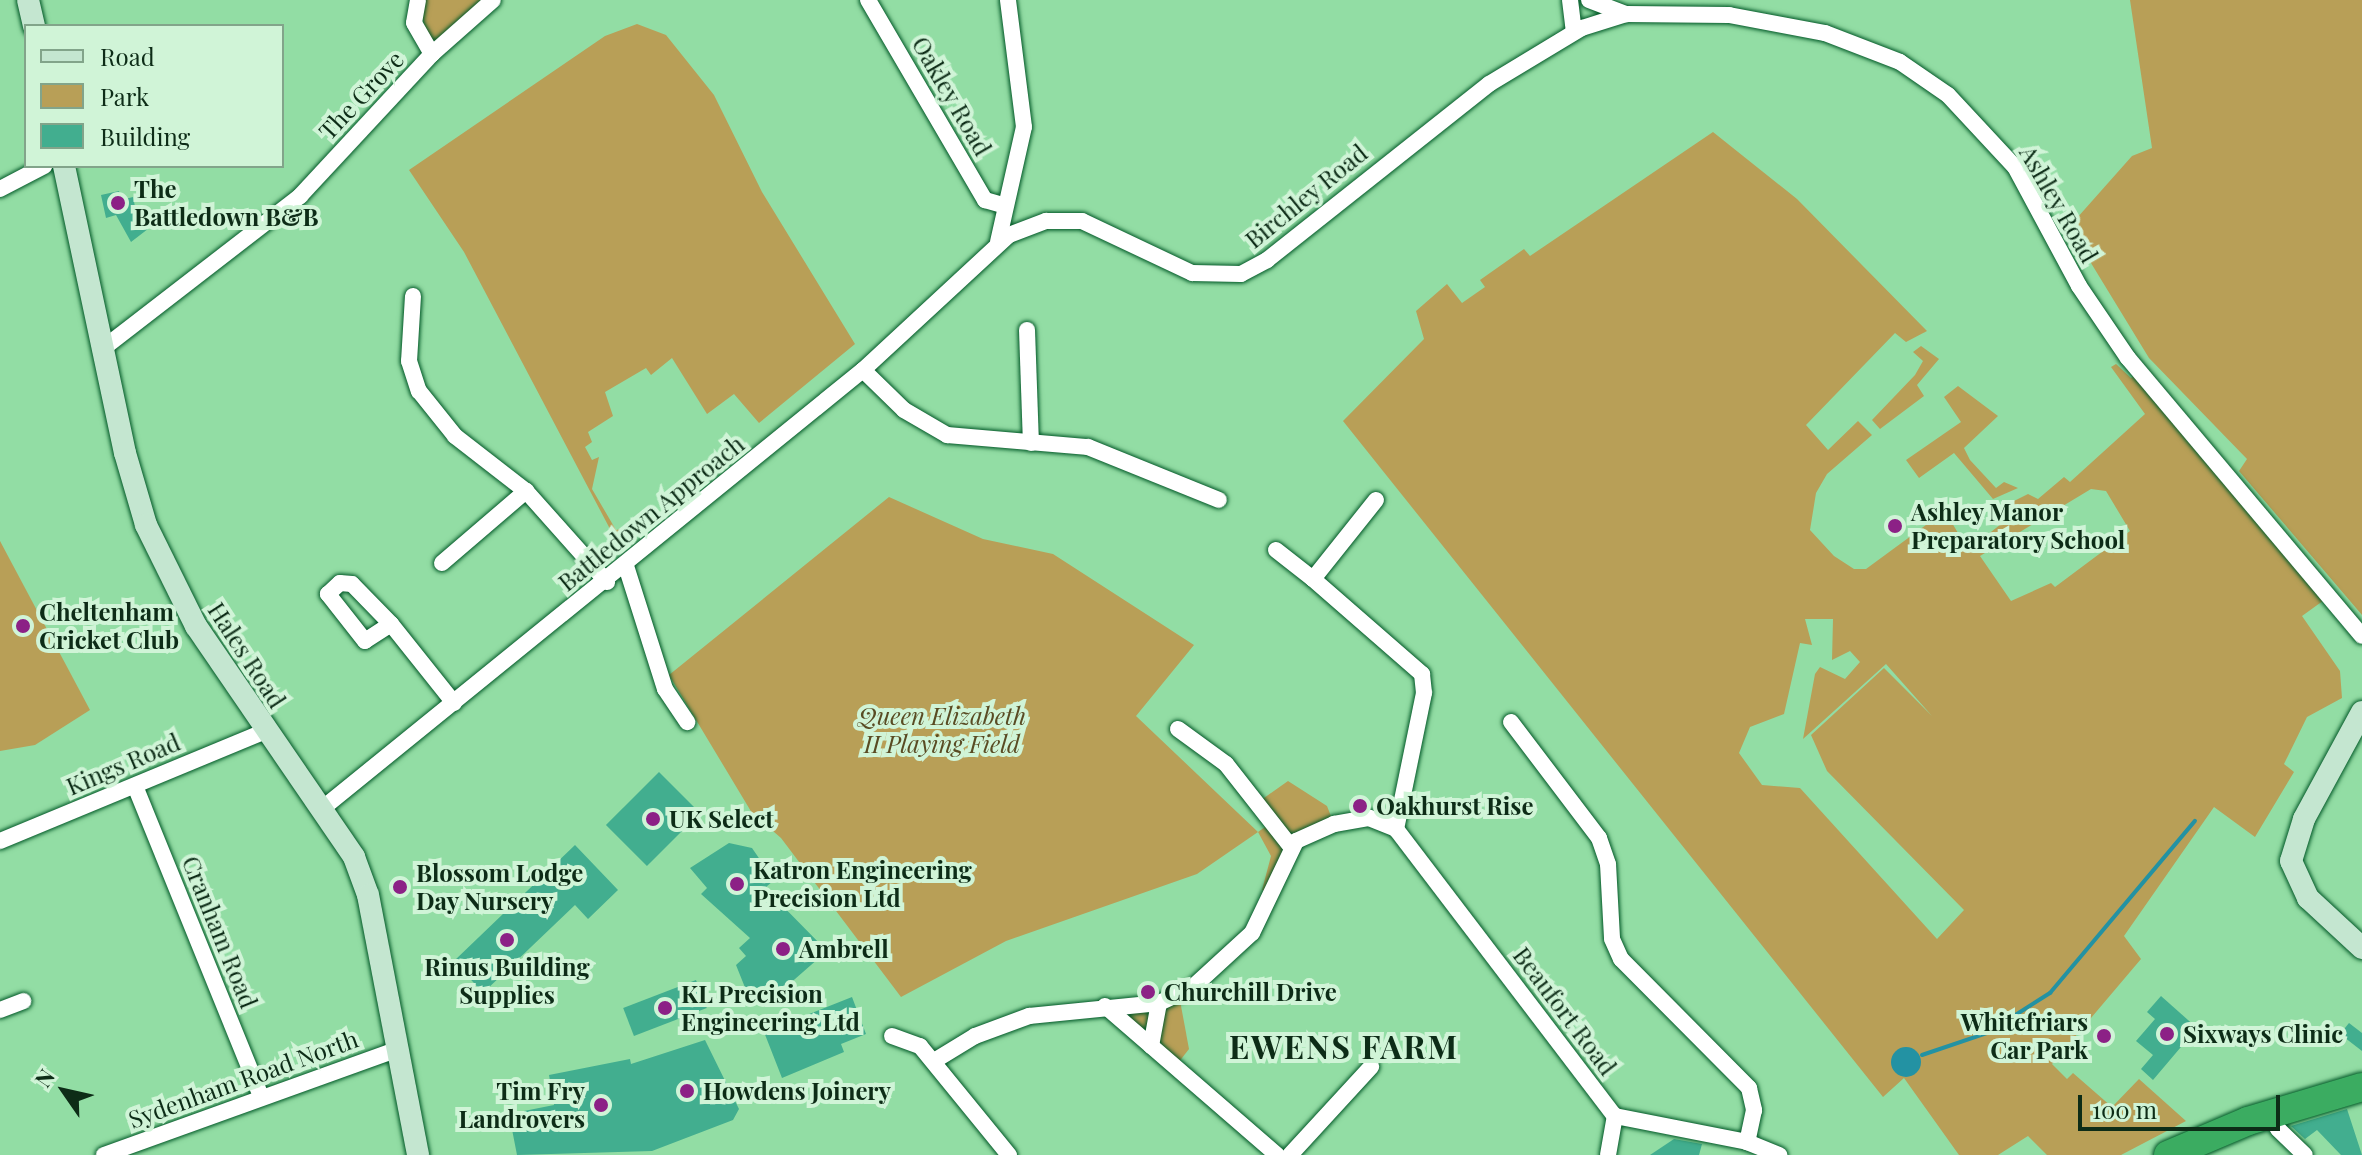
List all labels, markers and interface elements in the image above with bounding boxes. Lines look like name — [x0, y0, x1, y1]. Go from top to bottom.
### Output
legend — [24, 24, 284, 168]
street label: Oakley Road — [906, 31, 998, 161]
text: Road — [100, 40, 155, 72]
street label: The Grove — [313, 45, 409, 145]
text: Park — [100, 80, 149, 112]
text: Building — [100, 120, 190, 152]
street label: Birchley Road — [1239, 138, 1373, 254]
street label: Ashley Road — [2014, 140, 2104, 268]
place label: The Battledown B&B — [134, 175, 319, 231]
marker: The Battledown B&B — [109, 194, 127, 212]
street label: Battledown Approach — [552, 429, 750, 597]
place label: Ashley Manor Preparatory School — [1911, 498, 2126, 554]
marker: Ashley Manor Preparatory School — [1886, 517, 1904, 535]
street label: Hales Road — [202, 597, 292, 713]
place label: Cheltenham Cricket Club — [39, 598, 179, 654]
marker: Cheltenham Cricket Club — [14, 617, 32, 635]
park label: Queen Elizabeth II Playing Field — [858, 702, 1026, 758]
street label: Kings Road — [62, 727, 184, 801]
place label: Oakhurst Rise — [1376, 792, 1534, 820]
marker: Oakhurst Rise — [1351, 797, 1369, 815]
place label: UK Select — [669, 805, 774, 833]
marker: UK Select — [644, 810, 662, 828]
street label: Cranham Road — [176, 852, 264, 1012]
place label: Katron Engineering Precision Ltd — [753, 856, 972, 912]
place label: Blossom Lodge Day Nursery — [416, 859, 583, 915]
marker: Katron Engineering Precision Ltd — [728, 875, 746, 893]
marker: Blossom Lodge Day Nursery — [391, 878, 409, 896]
marker: Rinus Building Supplies — [498, 931, 516, 949]
place label: Ambrell — [799, 935, 889, 963]
marker: Ambrell — [774, 940, 792, 958]
street label: Beaufort Road — [1507, 941, 1623, 1081]
place label: Rinus Building Supplies — [424, 953, 590, 1009]
place label: Churchill Drive — [1164, 978, 1337, 1006]
place label: KL Precision Engineering Ltd — [681, 980, 860, 1036]
marker: Churchill Drive — [1139, 983, 1157, 1001]
marker: KL Precision Engineering Ltd — [656, 999, 674, 1017]
place label: Whitefriars Car Park — [1961, 1008, 2088, 1064]
place label: Sixways Clinic — [2183, 1020, 2343, 1048]
street label: Sydenham Road North — [124, 1024, 362, 1134]
marker: Sixways Clinic — [2158, 1025, 2176, 1043]
district label: EWENS FARM — [1229, 1027, 1459, 1065]
marker: Whitefriars Car Park — [2095, 1027, 2113, 1045]
north arrow — [24, 1051, 104, 1131]
text: N — [27, 1063, 61, 1093]
place label: Tim Fry Landrovers — [459, 1077, 585, 1133]
place label: Howdens Joinery — [703, 1077, 891, 1105]
scale bar — [2082, 1079, 2284, 1129]
marker: Howdens Joinery — [678, 1082, 696, 1100]
text: 100 m — [2092, 1093, 2157, 1125]
marker: Tim Fry Landrovers — [592, 1096, 610, 1114]

